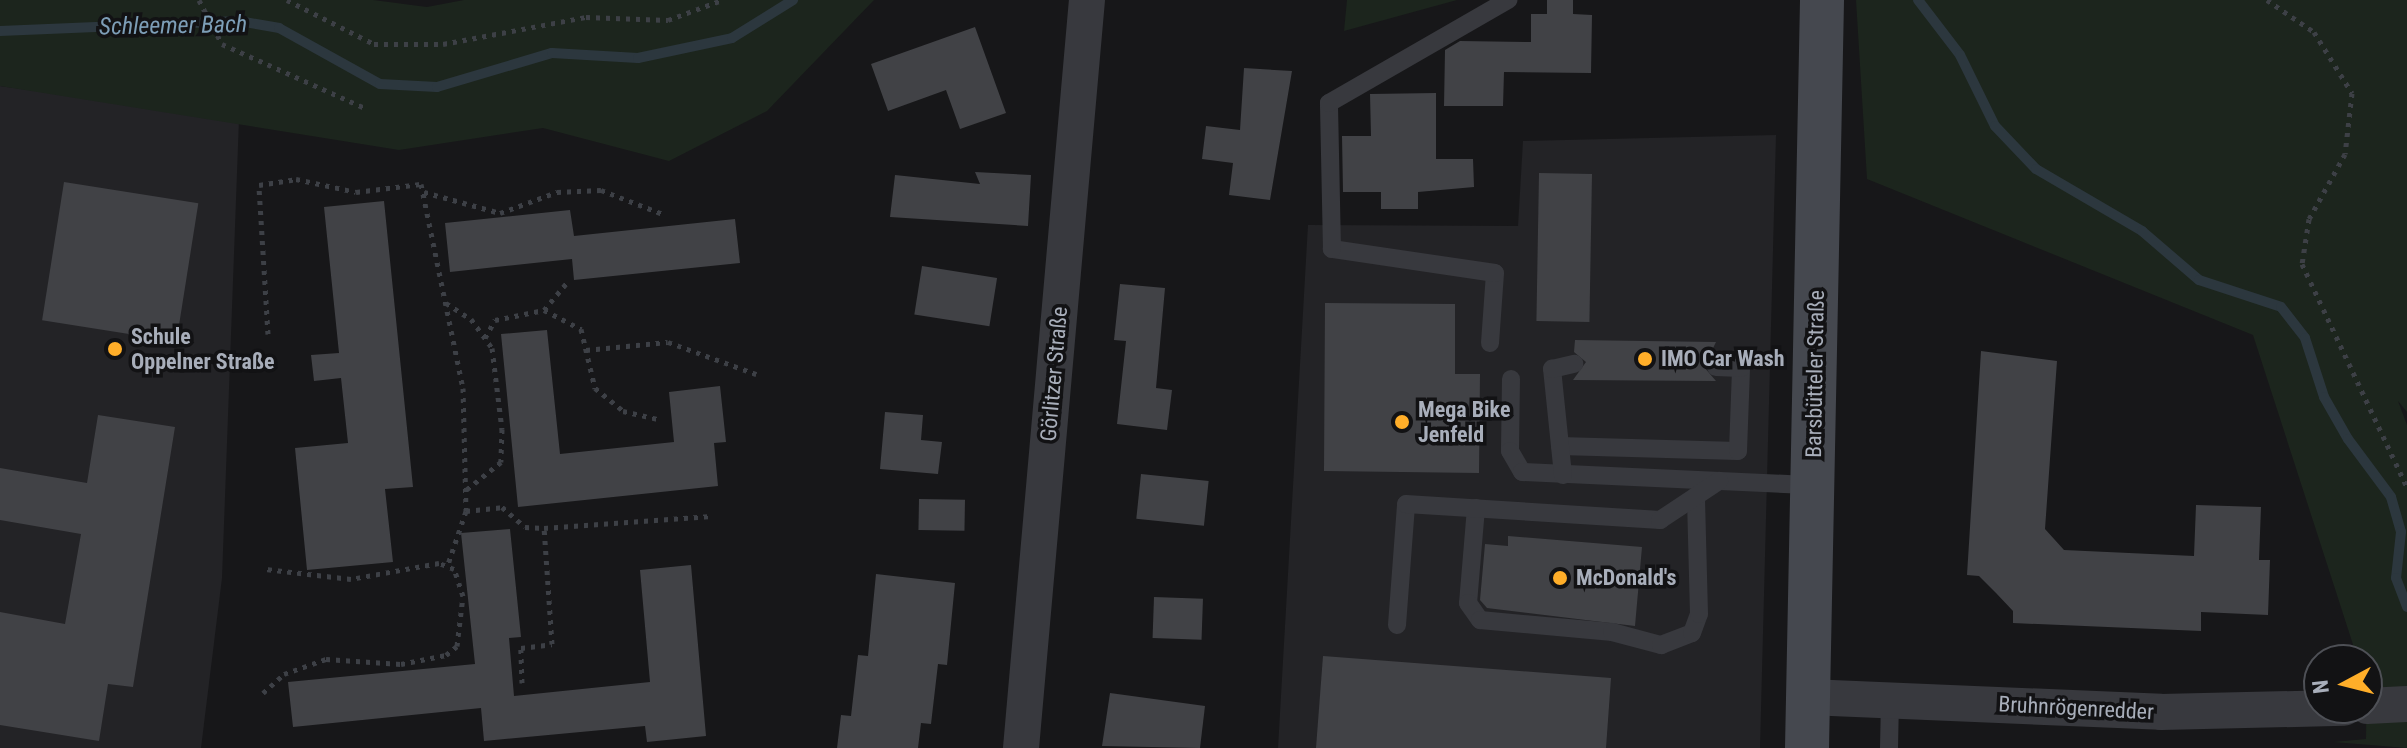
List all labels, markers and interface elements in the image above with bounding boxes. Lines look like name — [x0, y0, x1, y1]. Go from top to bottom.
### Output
water label: Schleemer Bach — [99, 10, 247, 42]
street label: Barsbütteler Straße — [1800, 290, 1830, 458]
street label: Görlitzer Straße — [1035, 305, 1073, 443]
place label: Schule Oppelner Straße — [131, 323, 275, 374]
marker: Schule Oppelner Straße — [106, 340, 124, 358]
place label: IMO Car Wash — [1661, 346, 1785, 372]
marker: IMO Car Wash — [1636, 350, 1654, 368]
place label: Mega Bike Jenfeld — [1418, 396, 1510, 448]
marker: Mega Bike Jenfeld — [1393, 413, 1411, 431]
place label: McDonald's — [1576, 565, 1676, 591]
marker: McDonald's — [1551, 569, 1569, 587]
north arrow — [2303, 644, 2383, 724]
text: N — [2307, 679, 2334, 695]
street label: Bruhnrögenredder — [1998, 691, 2154, 725]

